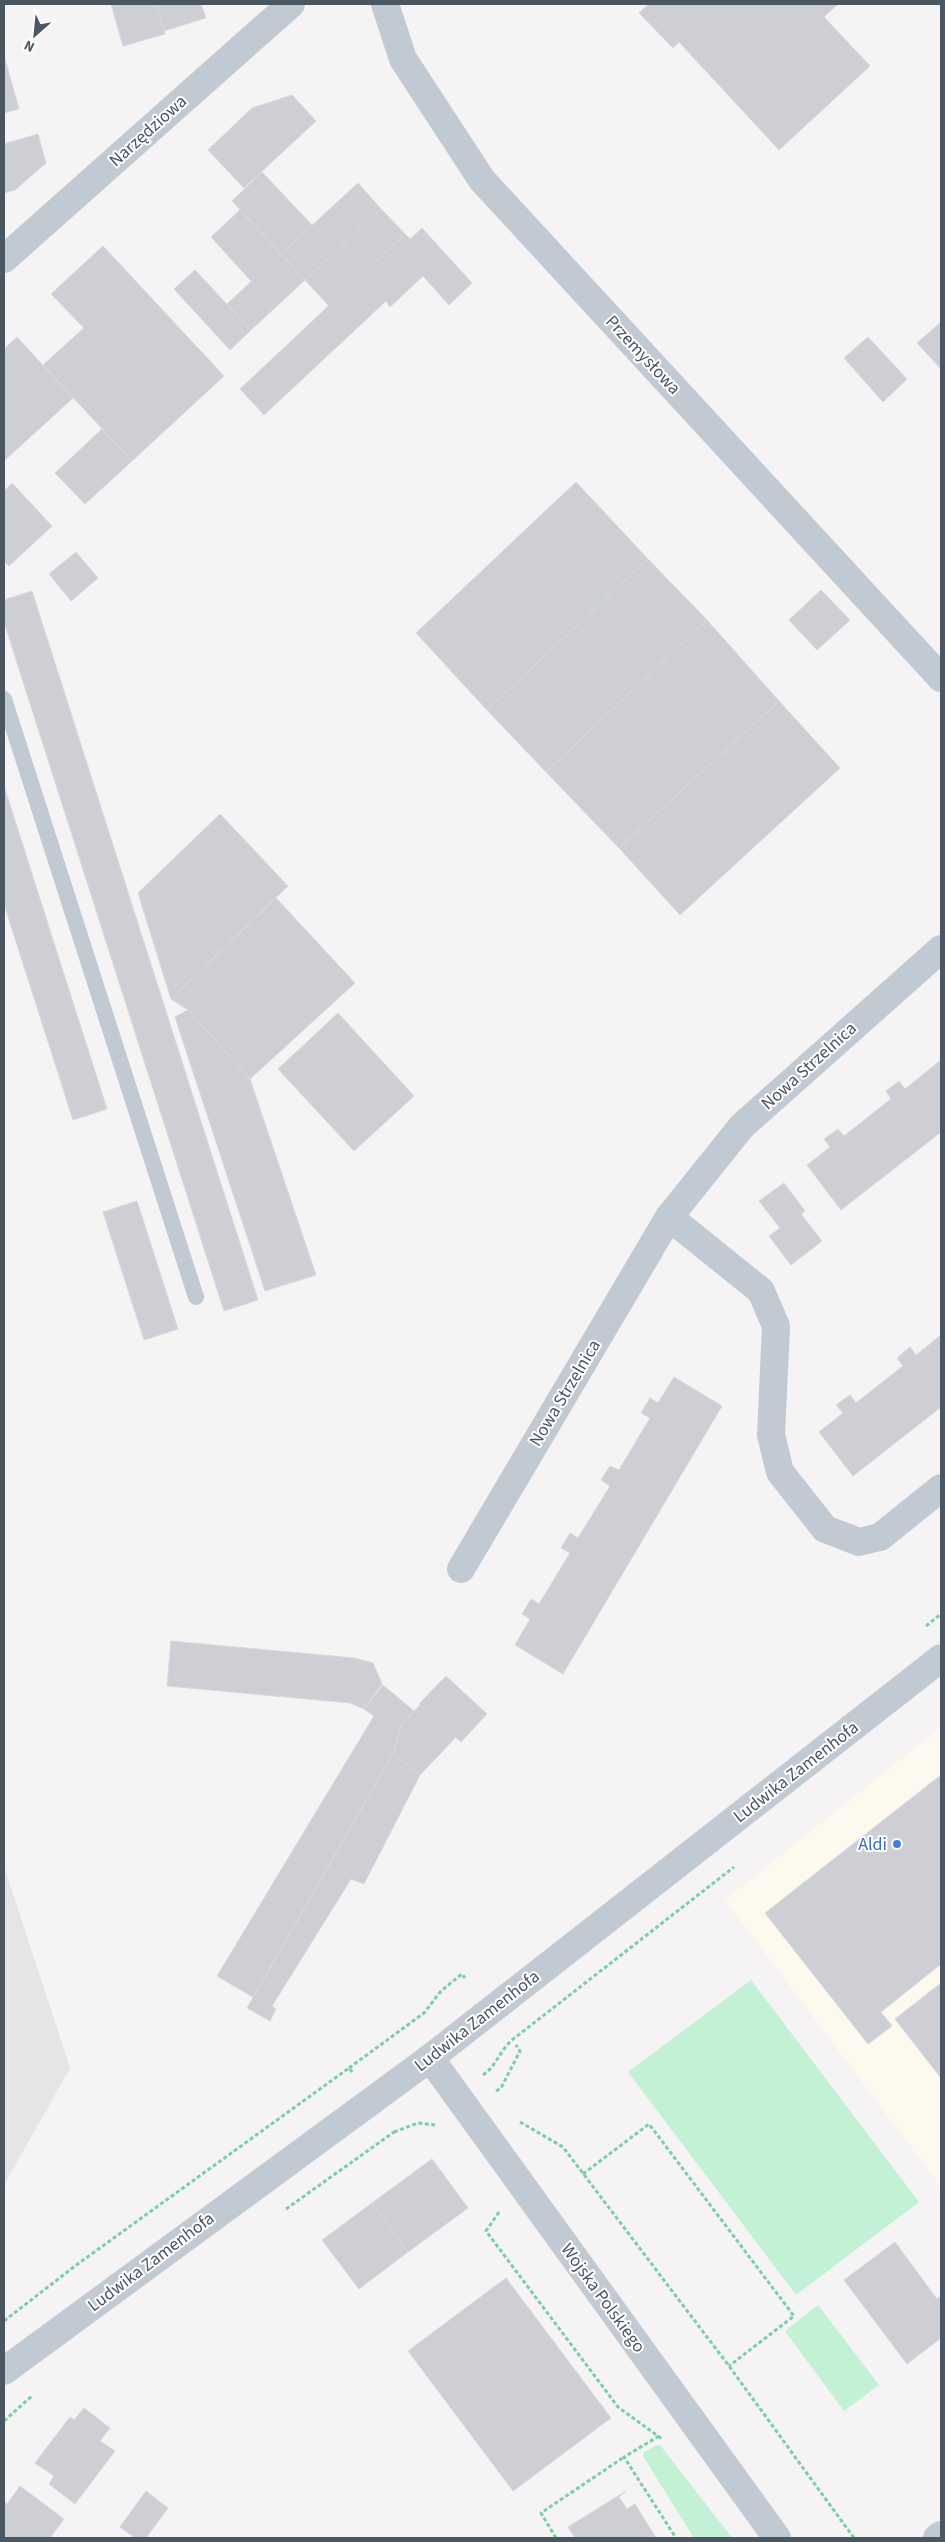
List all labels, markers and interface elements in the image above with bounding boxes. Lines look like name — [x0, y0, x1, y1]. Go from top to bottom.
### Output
north arrow — [10, 10, 60, 60]
text: N — [21, 35, 38, 57]
street label: Narzędziowa — [104, 89, 192, 173]
street label: Przemysłowa — [600, 310, 686, 400]
street label: Nowa Strzelnica — [756, 1016, 862, 1116]
street label: Nowa Strzelnica — [523, 1335, 607, 1451]
street label: Ludwika Zamenhofa — [728, 1715, 864, 1829]
place label: Aldi — [858, 1832, 887, 1857]
marker: Aldi — [891, 1838, 903, 1850]
street label: Ludwika Zamenhofa — [409, 1964, 545, 2078]
street label: Ludwika Zamenhofa — [82, 2206, 220, 2318]
street label: Wojska Polskiego — [555, 2238, 651, 2358]

